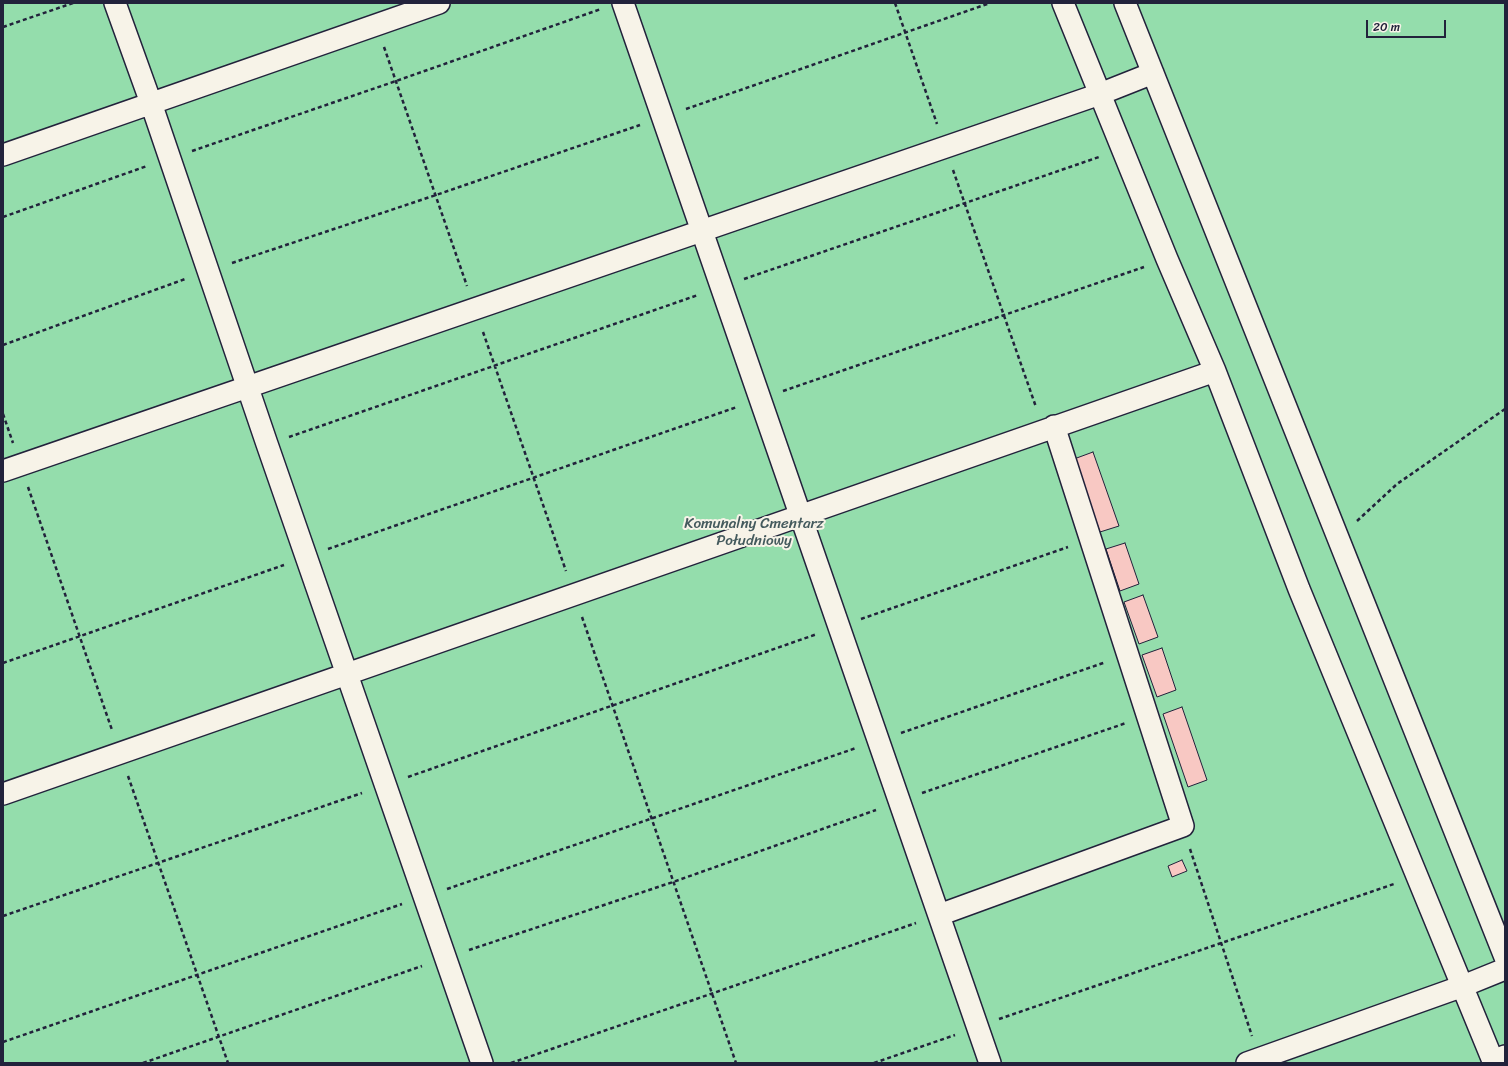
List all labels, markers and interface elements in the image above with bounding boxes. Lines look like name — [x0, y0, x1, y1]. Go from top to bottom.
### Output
scale bar — [1368, 12, 1448, 38]
text: 20 m — [1373, 16, 1400, 38]
park label: Komunalny Cmentarz Południowy — [684, 515, 824, 550]

